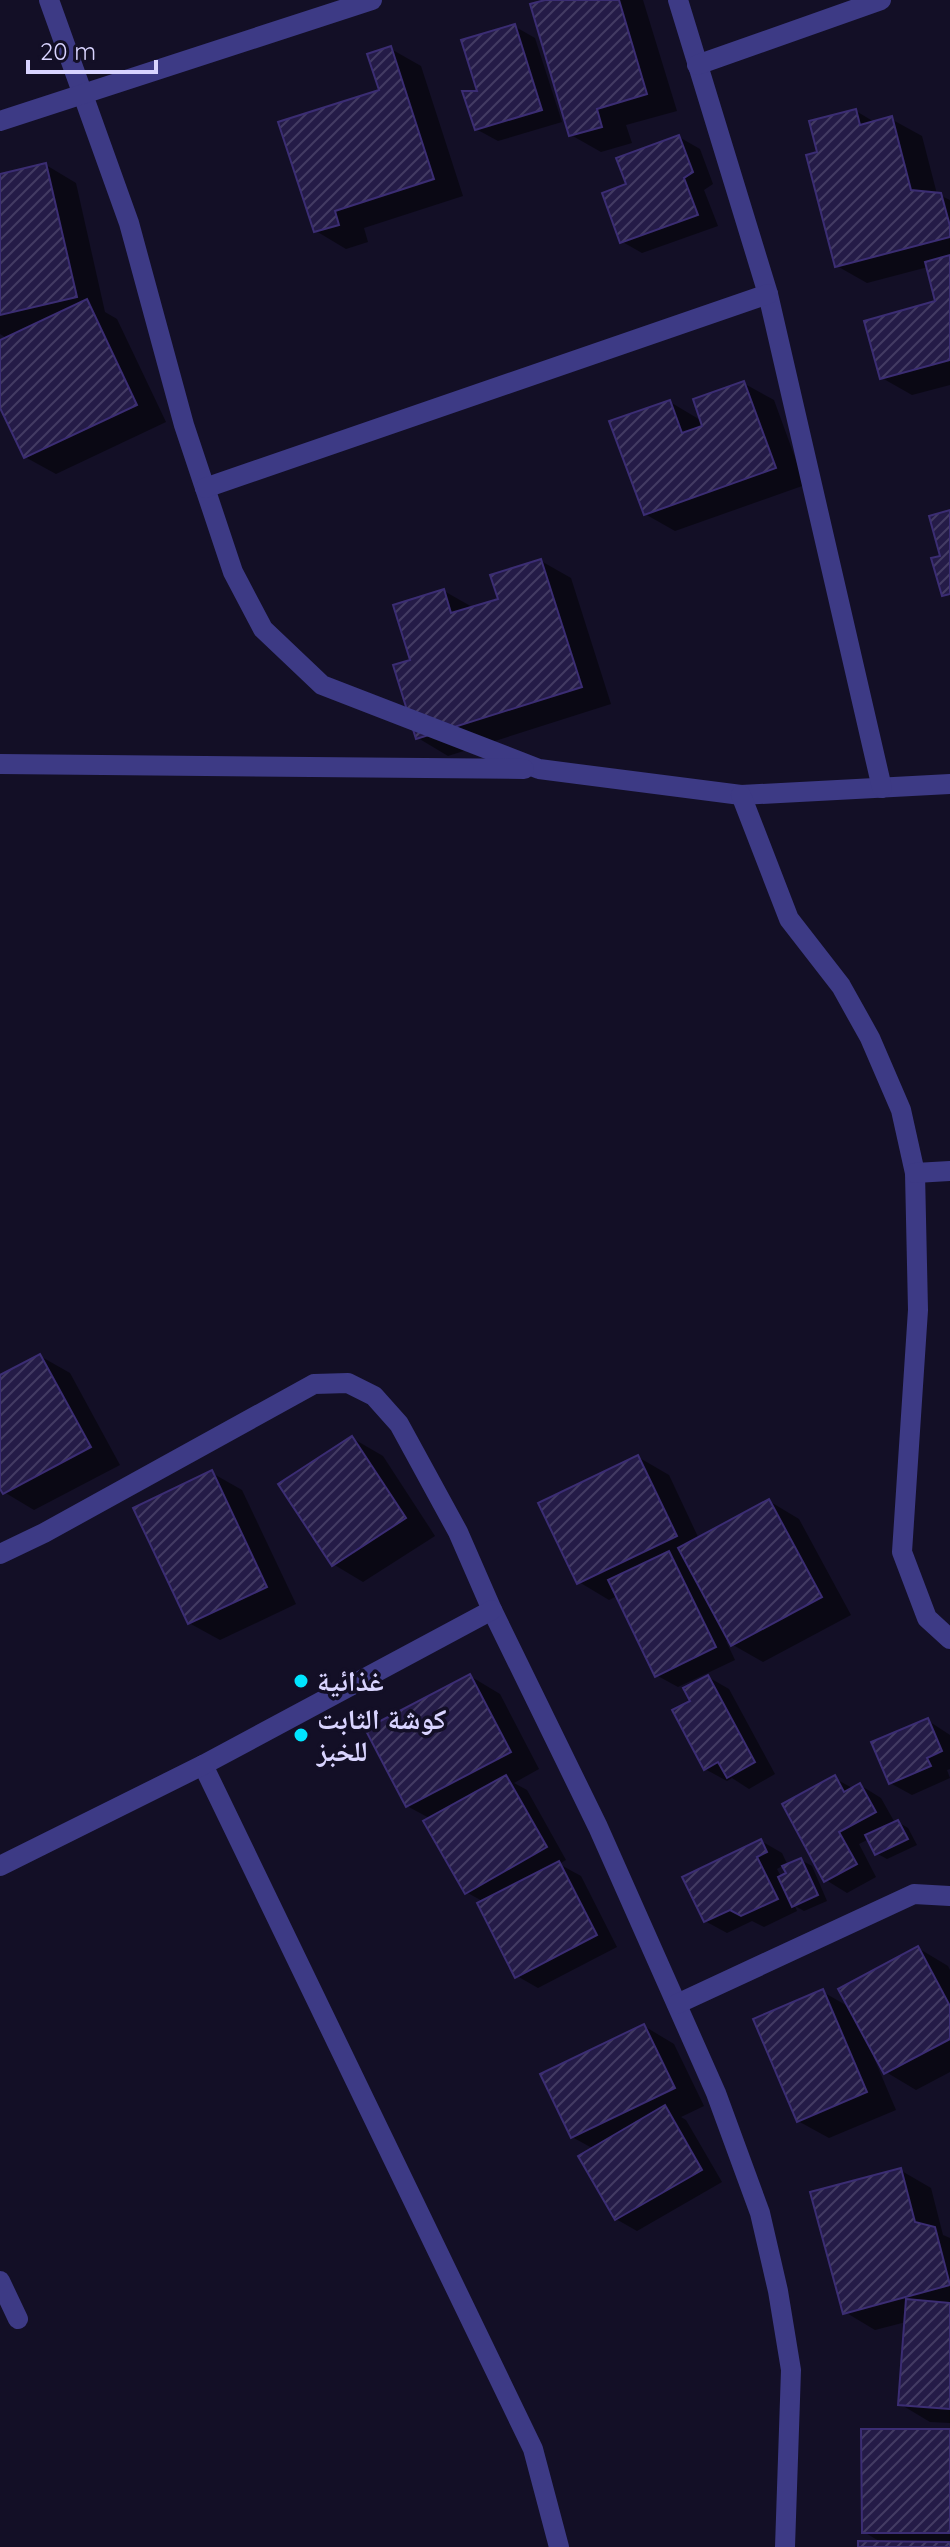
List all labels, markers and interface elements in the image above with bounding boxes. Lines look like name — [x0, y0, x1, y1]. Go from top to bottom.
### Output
scale bar — [28, 24, 156, 74]
text: 20 m — [40, 36, 96, 66]
place label: غذائية — [317, 1663, 384, 1698]
marker: غذائية — [292, 1672, 310, 1690]
place label: كوشة الثابت للخبز — [316, 1701, 446, 1768]
marker: كوشة الثابت للخبز — [292, 1726, 310, 1744]

